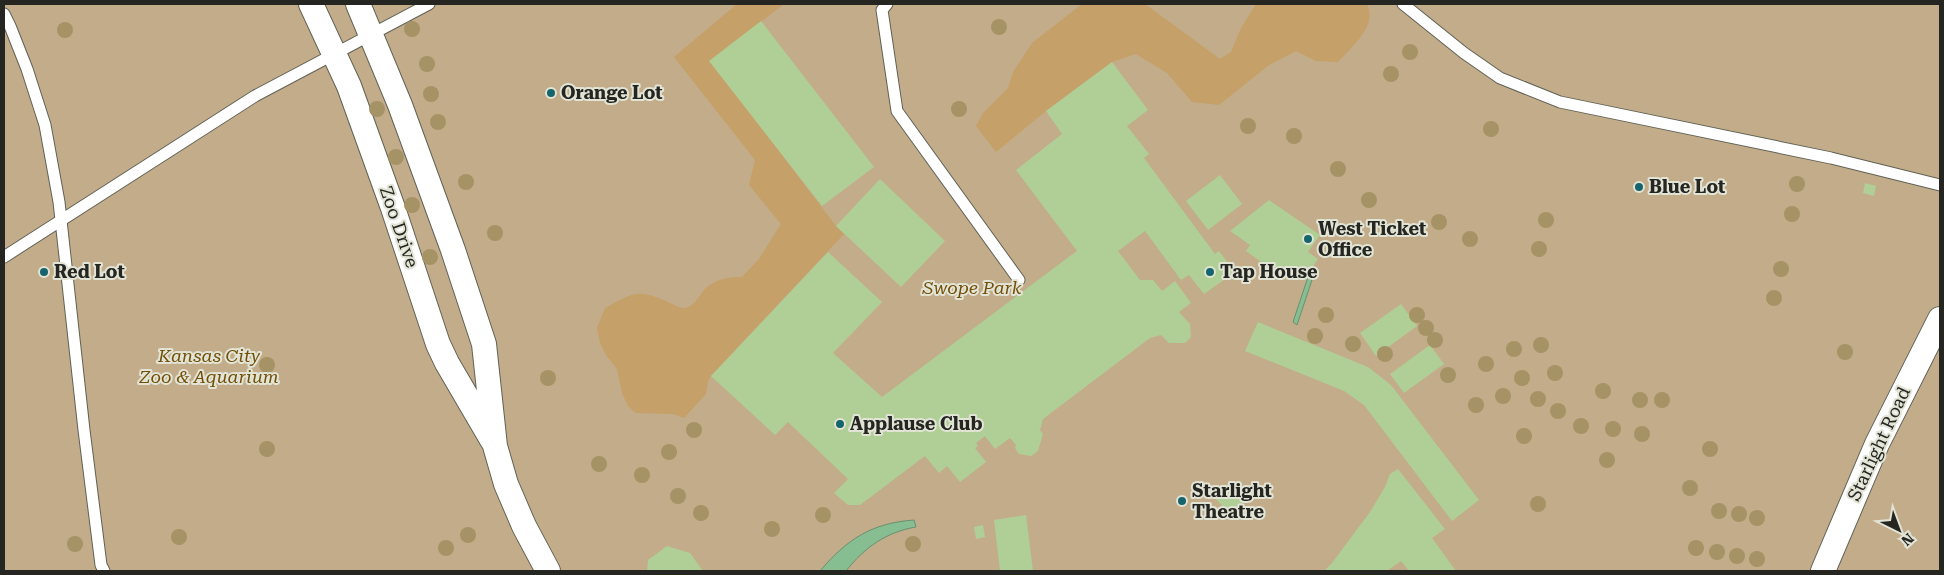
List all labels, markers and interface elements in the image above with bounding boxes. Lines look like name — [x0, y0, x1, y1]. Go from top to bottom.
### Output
place label: Orange Lot — [561, 82, 663, 103]
marker: Orange Lot — [545, 87, 557, 99]
place label: Blue Lot — [1649, 176, 1725, 197]
marker: Blue Lot — [1633, 181, 1645, 193]
street label: Zoo Drive — [376, 183, 423, 271]
place label: West Ticket Office — [1318, 218, 1426, 260]
marker: West Ticket Office — [1302, 233, 1314, 245]
place label: Red Lot — [54, 261, 125, 282]
place label: Tap House — [1220, 261, 1318, 282]
marker: Red Lot — [38, 266, 50, 278]
marker: Tap House — [1204, 266, 1216, 278]
park label: Swope Park — [922, 277, 1022, 298]
park label: Kansas City Zoo & Aquarium — [138, 345, 279, 387]
street label: Starlight Road — [1843, 383, 1914, 504]
place label: Applause Club — [850, 413, 982, 434]
marker: Applause Club — [834, 418, 846, 430]
place label: Starlight Theatre — [1192, 480, 1272, 522]
marker: Starlight Theatre — [1176, 495, 1188, 507]
north arrow — [1874, 505, 1924, 555]
text: N — [1898, 530, 1917, 549]

